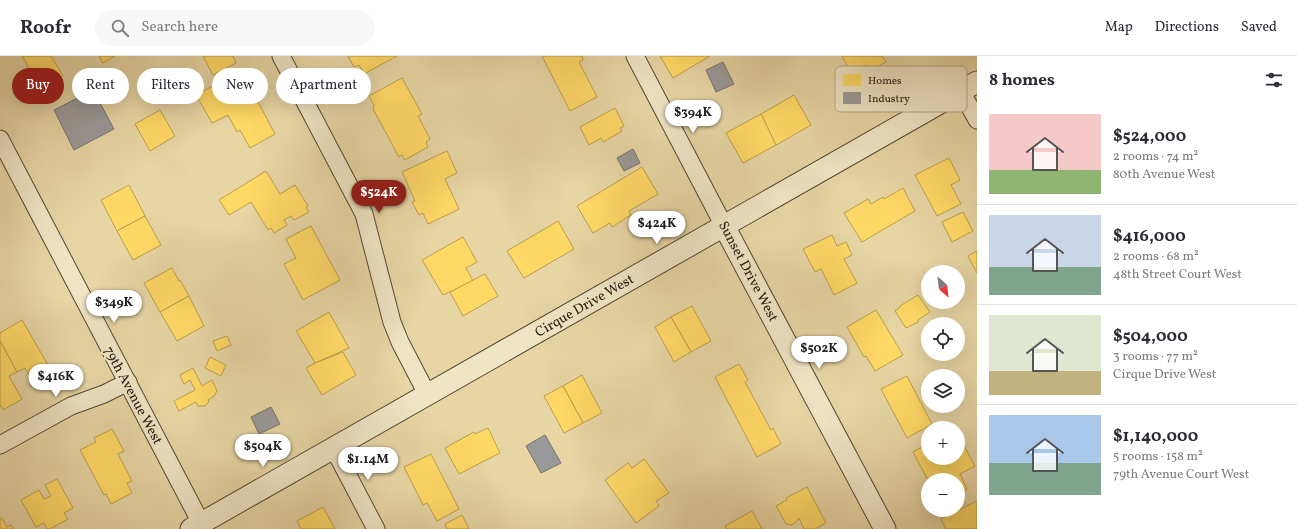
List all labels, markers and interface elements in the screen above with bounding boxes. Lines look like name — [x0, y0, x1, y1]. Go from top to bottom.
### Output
search box — [95, 10, 375, 46]
text: Roofr — [20, 15, 71, 41]
icon: search — [109, 17, 131, 39]
text: Search here — [141, 17, 218, 38]
text: Map — [1105, 18, 1133, 37]
text: Directions — [1155, 18, 1219, 37]
text: Saved — [1241, 18, 1277, 37]
legend — [835, 66, 967, 112]
chip: Buy — [12, 68, 64, 104]
chip: Rent — [72, 68, 129, 104]
chip: Filters — [137, 68, 204, 104]
chip: New — [212, 68, 268, 104]
chip: Apartment — [276, 68, 371, 104]
text: 8 homes — [989, 69, 1055, 92]
icon: filters — [1263, 69, 1285, 91]
text: Homes — [868, 74, 902, 89]
text: Industry — [868, 92, 910, 107]
pin: $394K — [665, 100, 721, 134]
text: $394K — [674, 104, 712, 122]
text: $524,000 — [1113, 125, 1186, 148]
icon: home — [1021, 130, 1069, 178]
text: 2 rooms · 74 m² — [1113, 148, 1198, 166]
text: 80th Avenue West — [1113, 166, 1215, 184]
pin: $524K — [351, 180, 407, 214]
text: $524K — [360, 184, 398, 202]
pin: $424K — [629, 211, 685, 245]
text: $424K — [638, 215, 677, 233]
street label: Sunset Drive West — [713, 218, 782, 325]
text: $416,000 — [1113, 225, 1186, 248]
icon: home — [1021, 231, 1069, 279]
text: 2 rooms · 68 m² — [1113, 248, 1199, 266]
north arrow — [921, 265, 965, 309]
map controls — [921, 265, 965, 517]
text: 48th Street Court West — [1113, 266, 1242, 284]
street label: Cirque Drive West — [532, 270, 638, 342]
pin: $349K — [86, 290, 142, 324]
text: $349K — [95, 294, 133, 312]
button: locate — [921, 317, 965, 361]
text: $504,000 — [1113, 325, 1188, 348]
icon: home — [1021, 331, 1069, 379]
pin: $502K — [791, 336, 847, 370]
text: $502K — [800, 340, 838, 358]
street label: 79th Avenue West — [99, 343, 167, 448]
text: 3 rooms · 77 m² — [1113, 348, 1198, 366]
pin: $416K — [28, 364, 84, 398]
text: Cirque Drive West — [1113, 366, 1216, 384]
text: $416K — [38, 368, 74, 386]
button: layers — [921, 369, 965, 413]
button: + — [921, 421, 965, 465]
text: $1,140,000 — [1113, 425, 1198, 448]
icon: home — [1021, 431, 1069, 479]
pin: $504K — [235, 434, 291, 468]
text: $504K — [244, 438, 282, 456]
pin: $1.14M — [335, 447, 401, 481]
text: 5 rooms · 158 m² — [1113, 448, 1203, 466]
text: $1.14M — [347, 451, 389, 469]
text: 79th Avenue Court West — [1113, 466, 1249, 484]
button: − — [921, 473, 965, 517]

